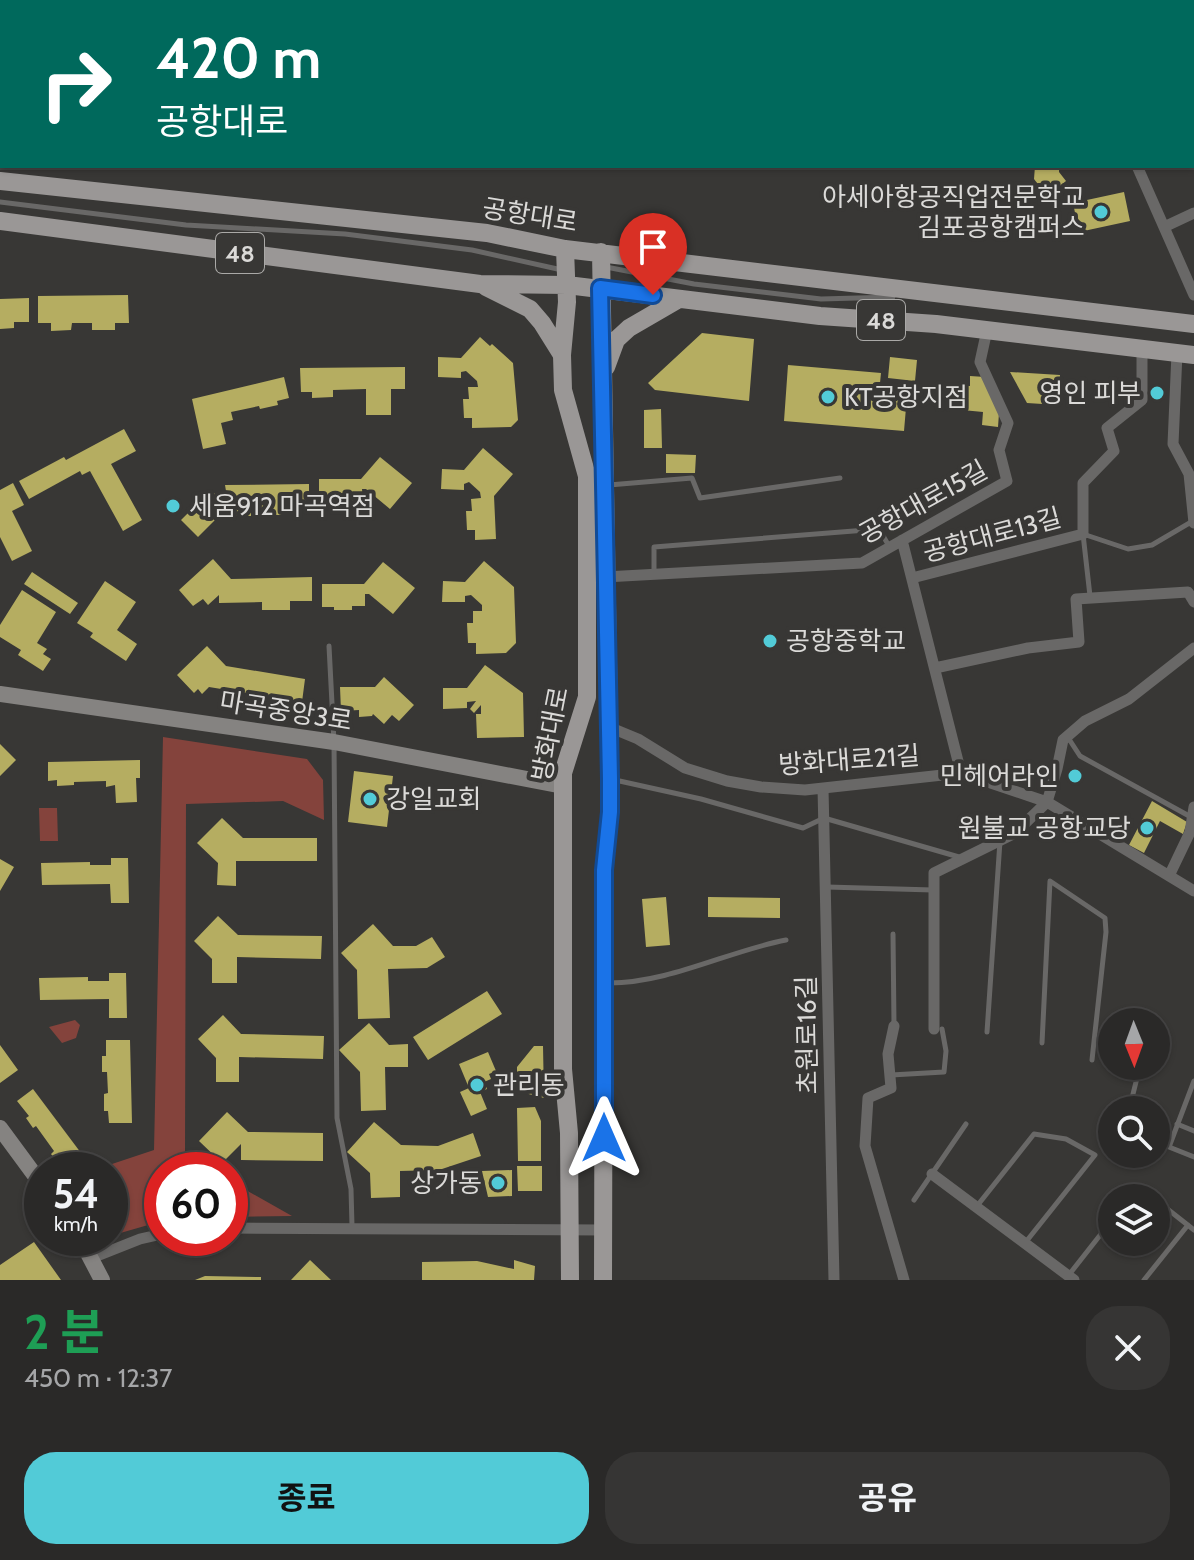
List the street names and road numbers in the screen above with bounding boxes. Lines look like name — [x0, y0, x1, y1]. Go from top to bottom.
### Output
street label: 공항대로 — [480, 192, 580, 238]
road number: 48 — [216, 233, 264, 273]
road number: 48 — [857, 300, 905, 340]
street label: 공항대로15길 — [853, 454, 993, 550]
street label: 공항대로13길 — [919, 501, 1065, 569]
street label: 방화대로 — [525, 684, 575, 784]
street label: 마곡중앙3로 — [217, 685, 355, 737]
street label: 방화대로21길 — [777, 739, 921, 781]
street label: 초원로16길 — [790, 975, 824, 1095]

